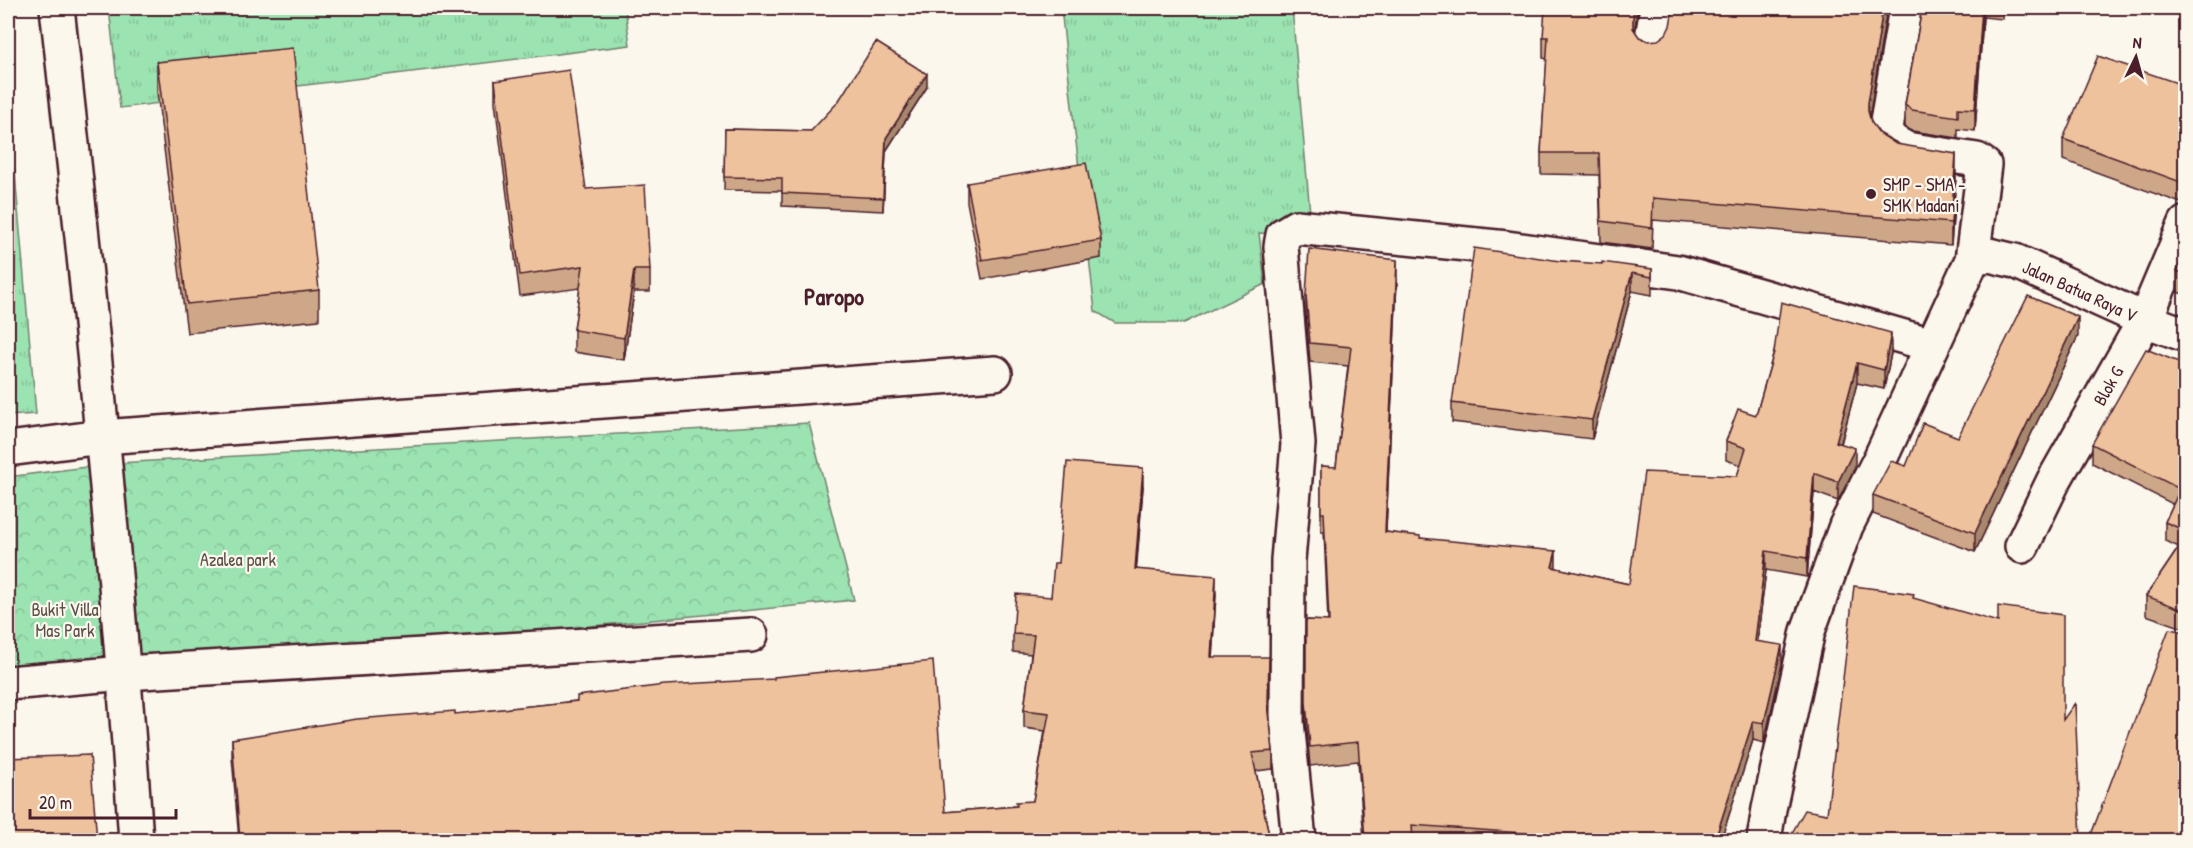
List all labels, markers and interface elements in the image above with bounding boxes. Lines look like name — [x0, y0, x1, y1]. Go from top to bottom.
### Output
north arrow — [2106, 27, 2166, 87]
text: N — [2132, 31, 2143, 53]
place label: SMP - SMA - SMK Madani — [1883, 172, 1965, 218]
marker: SMP - SMA - SMK Madani — [1864, 187, 1878, 201]
street label: Jalan Batua Raya V — [2019, 254, 2142, 328]
district label: Paropo — [804, 280, 864, 313]
street label: Blok G — [2087, 361, 2129, 410]
park label: Azalea park — [200, 547, 276, 572]
park label: Bukit Villa Mas Park — [31, 597, 99, 643]
scale bar — [30, 782, 176, 820]
text: 20 m — [39, 790, 72, 815]

